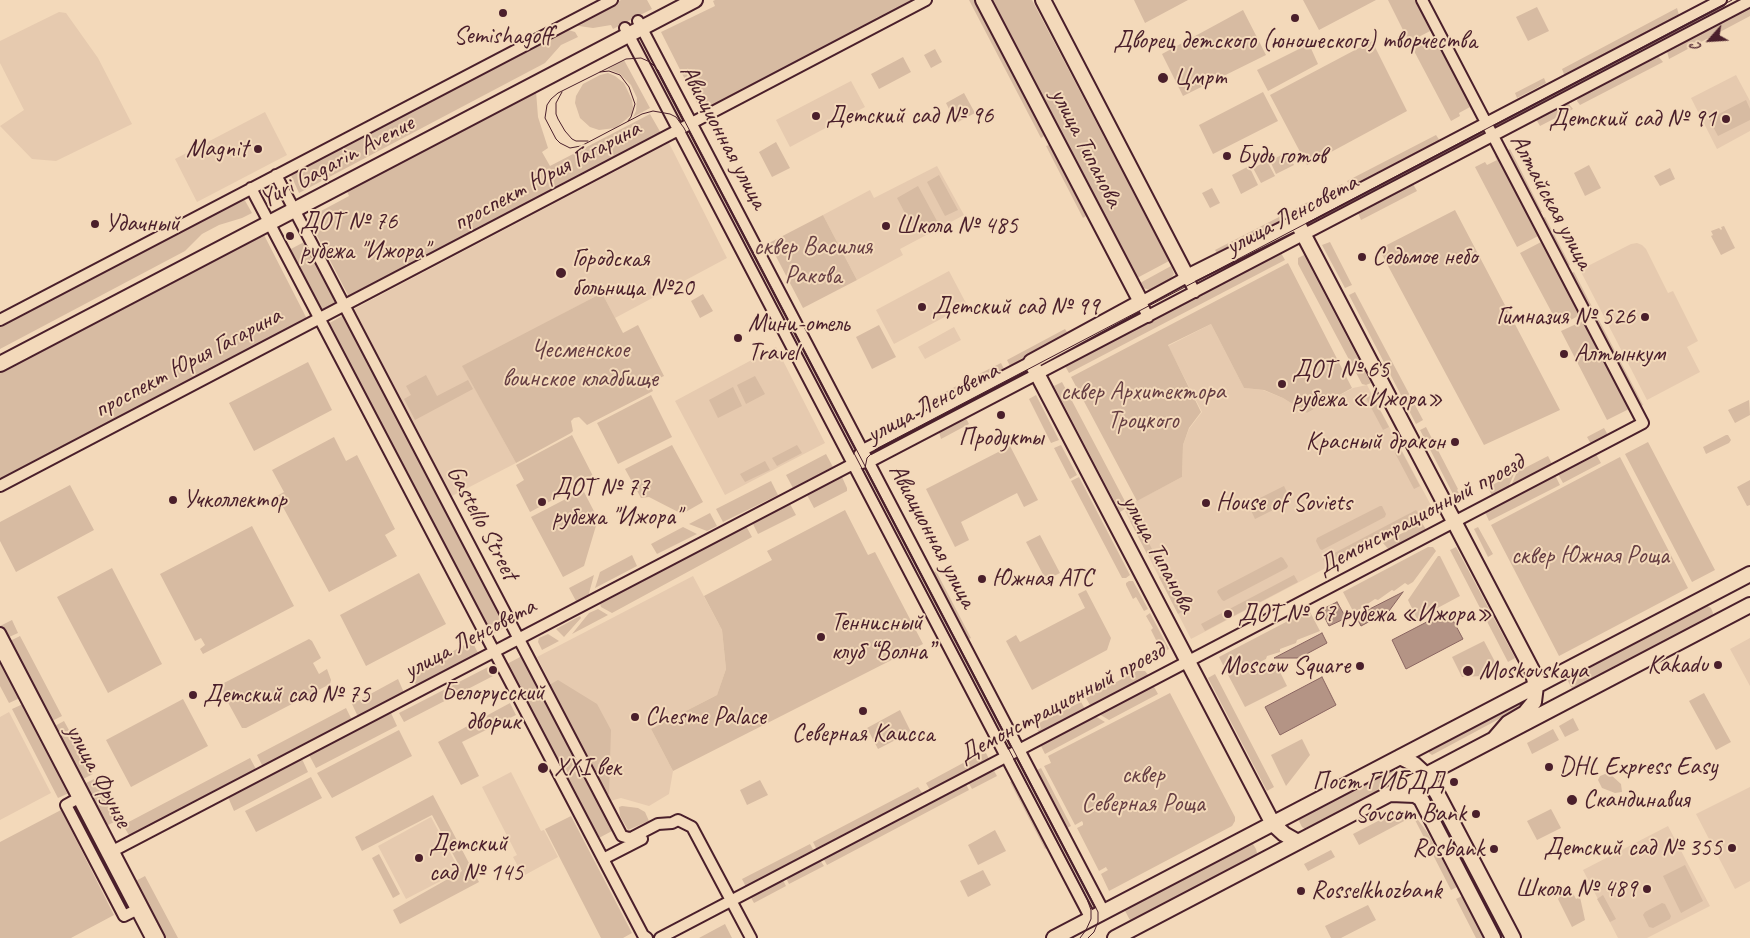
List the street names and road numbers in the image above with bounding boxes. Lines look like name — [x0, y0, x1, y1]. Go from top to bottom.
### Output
street label: Авиационная улица — [672, 60, 774, 214]
street label: улица Типанова — [1043, 84, 1129, 212]
street label: Yuri Gagarin Avenue — [255, 109, 419, 215]
street label: проспект Юрия Гагарина — [448, 114, 646, 238]
street label: Алтайская улица — [1503, 129, 1599, 275]
street label: улица Ленсовета — [1221, 168, 1363, 262]
street label: проспект Юрия Гагарина — [89, 301, 287, 425]
street label: улица Ленсовета — [862, 356, 1004, 450]
street label: Демонстрационный проезд — [1312, 448, 1530, 582]
street label: Авиационная улица — [881, 459, 983, 613]
street label: Gastello Street — [439, 460, 525, 586]
street label: улица Типанова — [1114, 490, 1202, 618]
street label: улица Ленсовета — [399, 592, 541, 686]
street label: Демонстрационный проезд — [953, 636, 1171, 770]
street label: улица Фрунзе — [58, 719, 138, 833]

